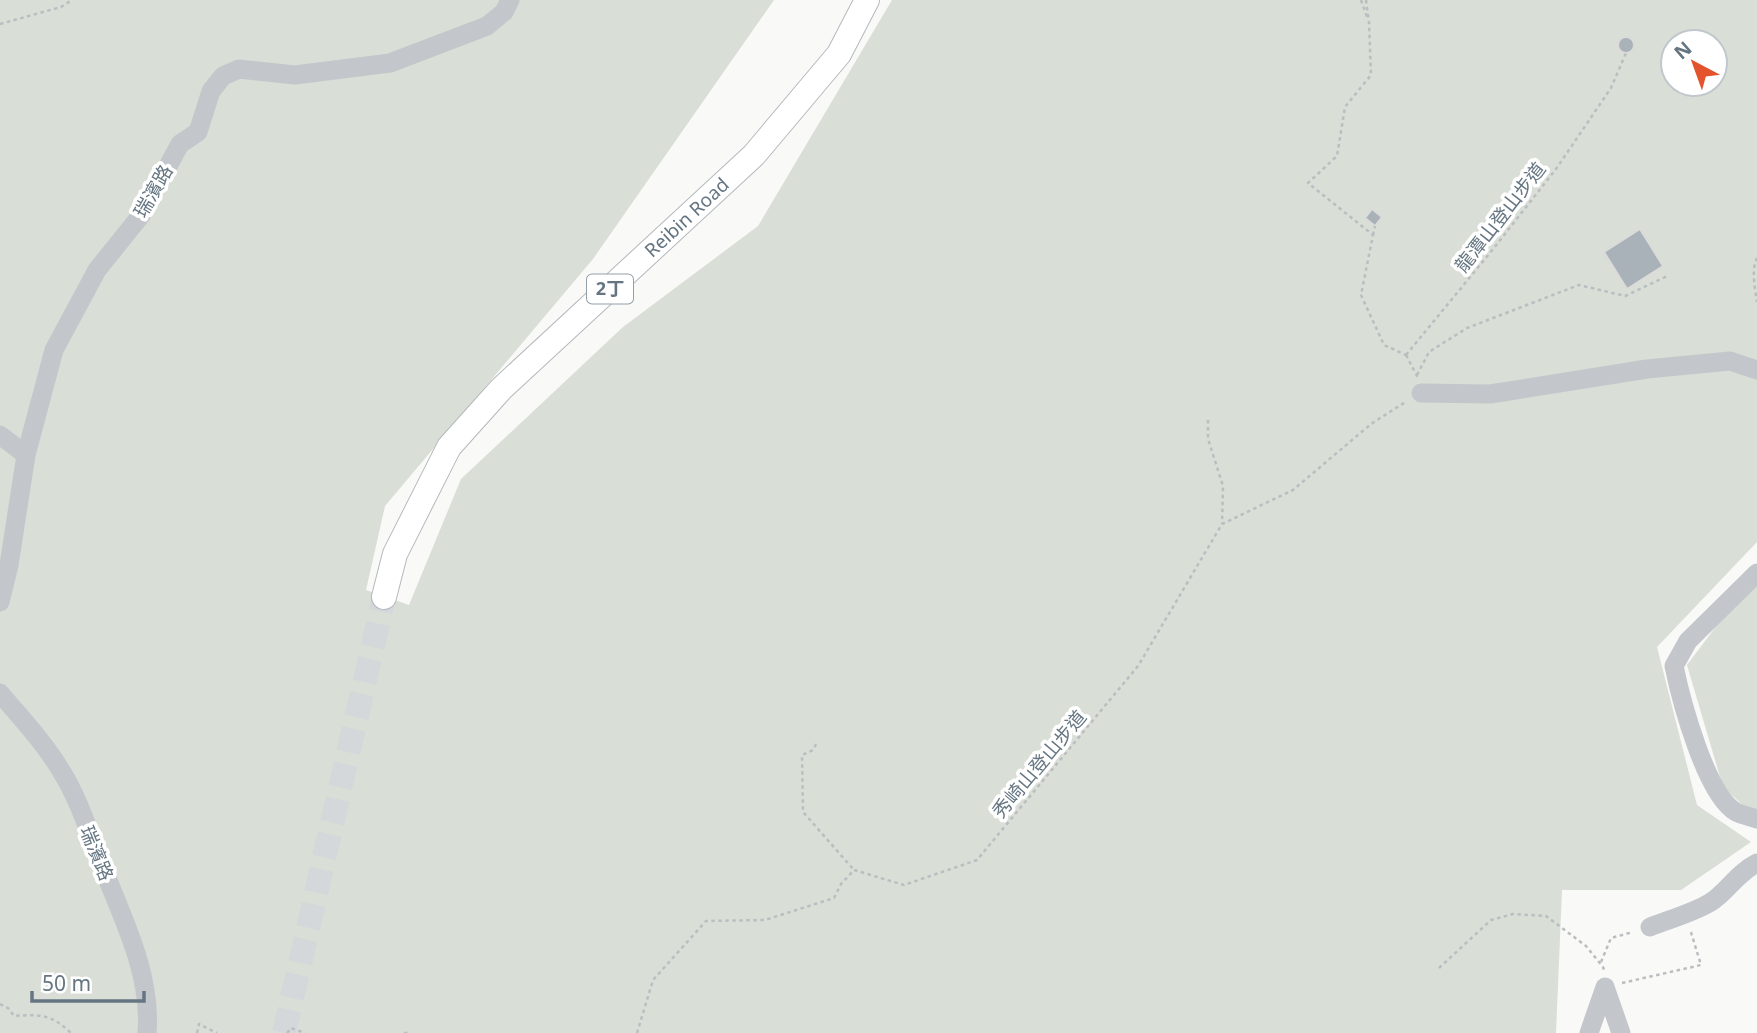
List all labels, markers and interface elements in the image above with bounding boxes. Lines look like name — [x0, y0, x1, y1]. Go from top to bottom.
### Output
north arrow — [1659, 28, 1729, 98]
text: N — [1668, 35, 1697, 65]
street label: 龍潭山登山步道 — [1449, 157, 1551, 277]
street label: 瑞濱路 — [127, 160, 179, 222]
street label: Reibin Road — [639, 172, 735, 263]
road number: 2丁 — [587, 274, 633, 304]
street label: 秀崎山登山步道 — [986, 705, 1092, 823]
street label: 瑞濱路 — [74, 822, 120, 884]
scale bar — [32, 960, 144, 1004]
text: 50 m — [42, 969, 91, 997]

